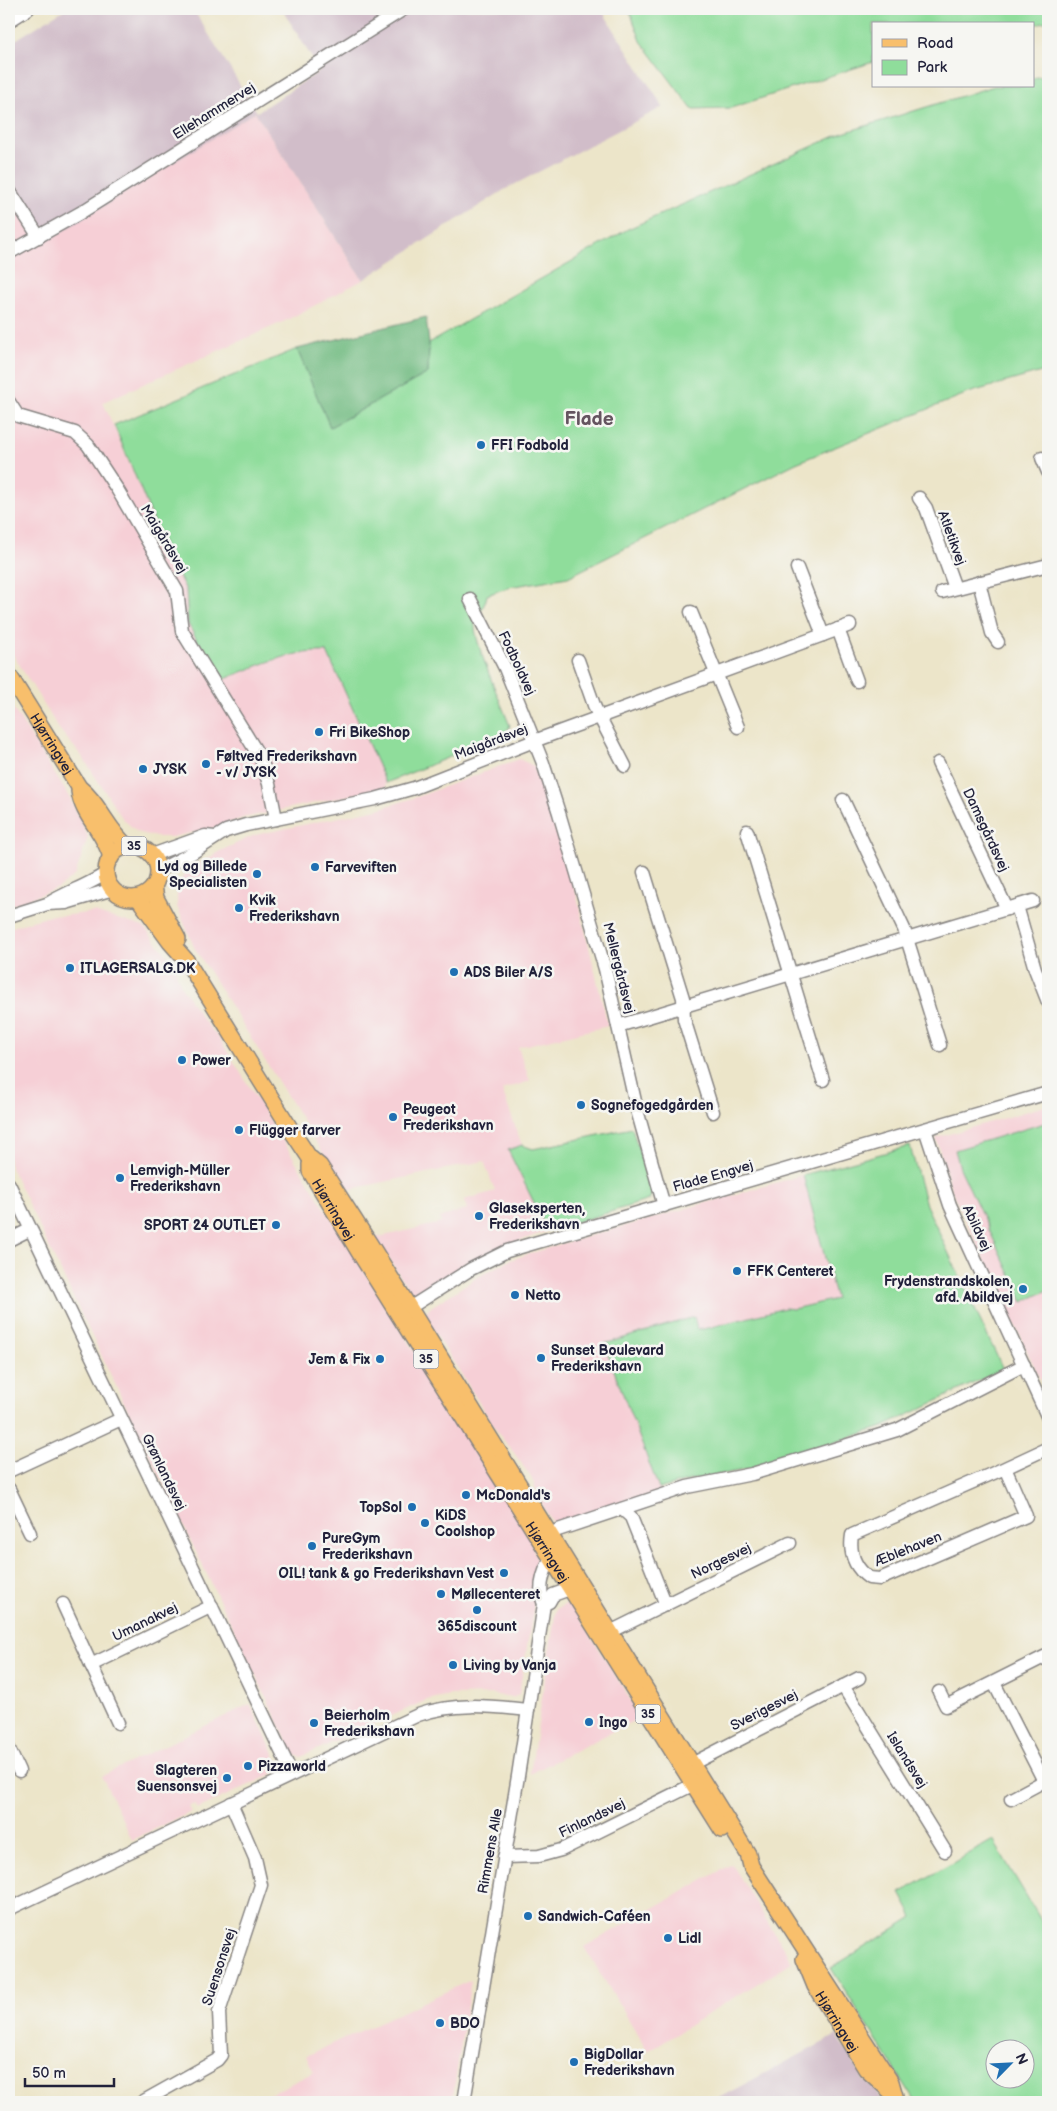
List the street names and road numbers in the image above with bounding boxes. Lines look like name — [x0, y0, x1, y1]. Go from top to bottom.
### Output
street label: Ellehammervej — [170, 79, 258, 143]
street label: Maigårdsvej — [137, 502, 191, 576]
street label: Atletikvej — [934, 508, 970, 568]
street label: Fodboldvej — [495, 628, 539, 698]
street label: Hjørringvej — [26, 710, 77, 777]
street label: Maigårdsvej — [452, 720, 530, 764]
street label: Damsgårdsvej — [959, 785, 1013, 875]
road number: 35 — [122, 836, 146, 856]
street label: Mellergårdsvej — [599, 921, 639, 1015]
street label: Flade Engvej — [671, 1156, 755, 1196]
street label: Hjørringvej — [308, 1176, 358, 1243]
street label: Abildvej — [959, 1202, 995, 1254]
road number: 35 — [414, 1350, 438, 1368]
street label: Grønlandsvej — [138, 1431, 190, 1513]
street label: Hjørringvej — [522, 1518, 573, 1586]
street label: Æblehaven — [871, 1528, 944, 1571]
street label: Norgesvej — [688, 1539, 754, 1583]
street label: Umanakvej — [110, 1599, 180, 1645]
street label: Sverigesvej — [728, 1686, 800, 1734]
road number: 35 — [636, 1705, 660, 1724]
street label: Islandsvej — [883, 1729, 931, 1791]
street label: Finlandsvej — [556, 1795, 628, 1841]
street label: Rimmens Alle — [474, 1807, 506, 1895]
street label: Suensonsvej — [198, 1926, 240, 2008]
street label: Hjørringvej — [812, 1988, 862, 2056]

